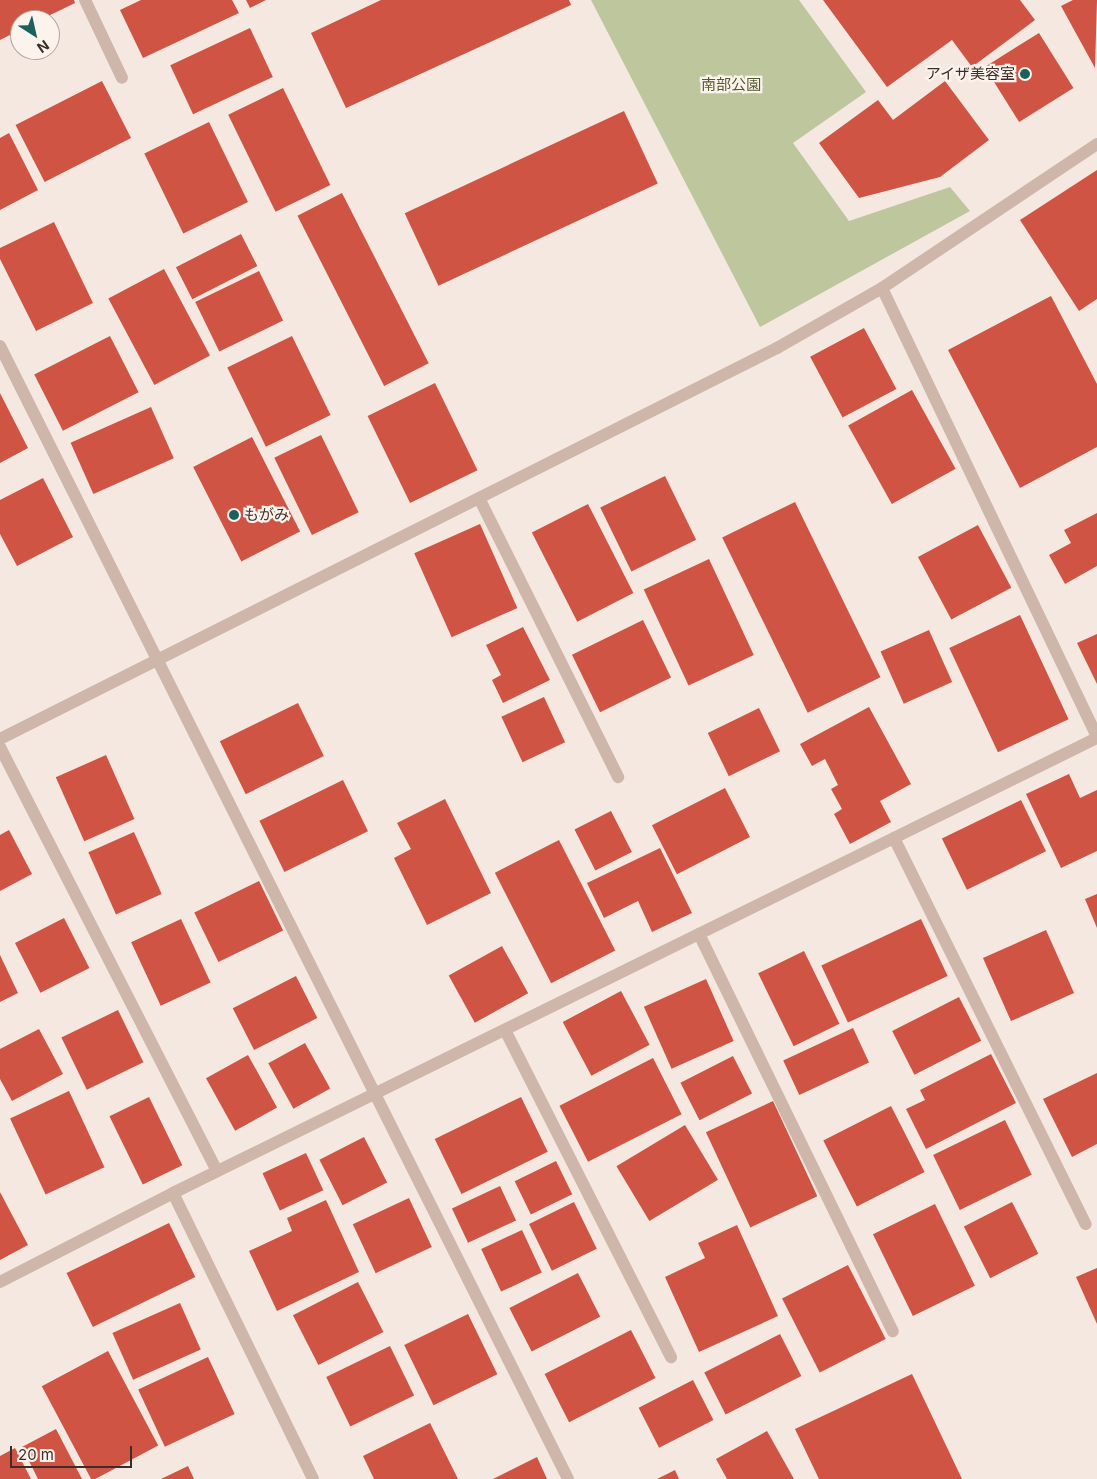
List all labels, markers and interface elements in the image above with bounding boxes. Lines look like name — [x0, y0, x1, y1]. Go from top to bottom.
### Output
north arrow — [10, 10, 60, 60]
text: N — [34, 37, 53, 57]
place label: アイザ美容室 — [925, 65, 1015, 83]
marker: アイザ美容室 — [1019, 68, 1031, 80]
park label: 南部公園 — [701, 76, 761, 94]
place label: もがみ — [244, 506, 289, 524]
marker: もがみ — [228, 509, 240, 521]
scale bar — [12, 1436, 135, 1468]
text: 20 m — [18, 1445, 54, 1464]

